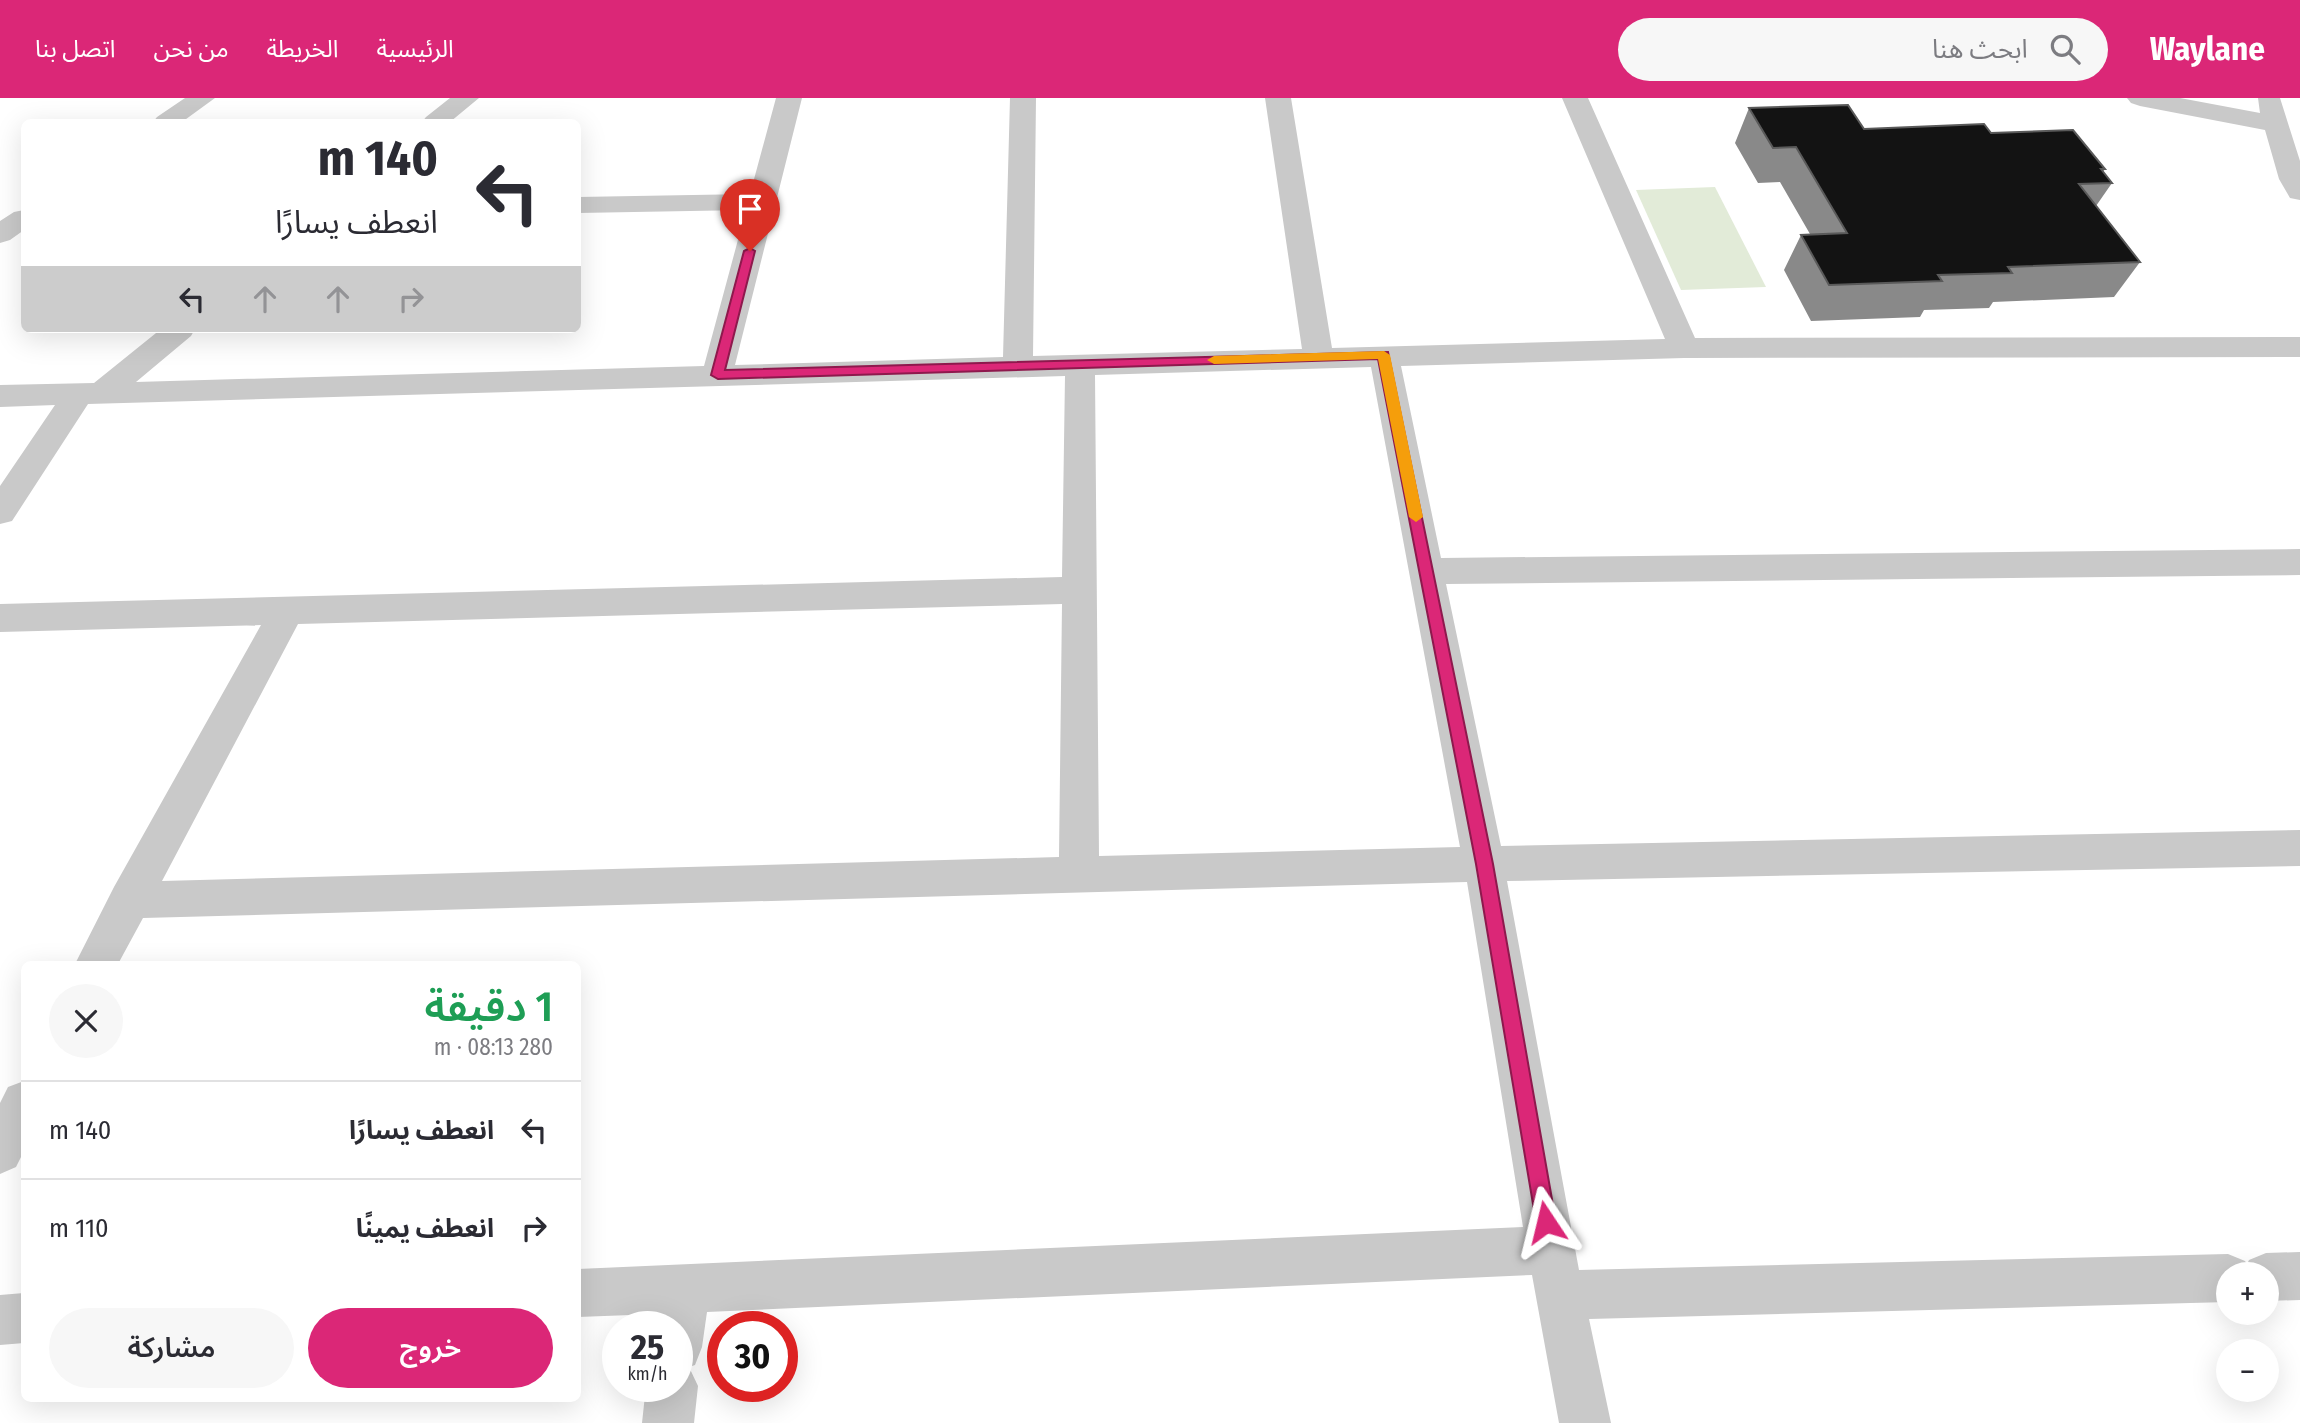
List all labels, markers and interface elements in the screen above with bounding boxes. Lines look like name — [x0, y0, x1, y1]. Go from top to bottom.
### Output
search box — [1618, 18, 2108, 81]
text: Waylane — [2150, 29, 2265, 69]
icon: search — [2046, 30, 2084, 68]
text: ابحث هنا — [1932, 34, 2028, 65]
text: اتصل بنا — [35, 35, 116, 63]
text: من نحن — [154, 35, 229, 63]
text: الخريطة — [267, 35, 338, 63]
text: الرئيسية — [376, 35, 454, 63]
text: 140 m — [318, 129, 438, 188]
icon: left — [462, 147, 553, 238]
pin — [720, 179, 780, 251]
icon: arrive — [731, 190, 769, 228]
text: انعطف يسارًا — [275, 203, 438, 241]
icon: left — [173, 280, 211, 318]
icon: ahead — [246, 280, 284, 318]
icon: ahead — [319, 280, 357, 318]
icon: right — [392, 280, 430, 318]
text: 1 دقيقة — [425, 982, 553, 1032]
button: close — [49, 984, 123, 1058]
text: 280 m · 08:13 — [434, 1033, 553, 1061]
icon: left — [515, 1111, 553, 1149]
text: 140 m — [49, 1115, 111, 1146]
text: انعطف يسارًا — [349, 1115, 494, 1146]
position arrow — [1509, 1185, 1583, 1259]
icon: right — [515, 1209, 553, 1247]
text: 110 m — [49, 1213, 109, 1244]
text: انعطف يمينًا — [356, 1213, 494, 1244]
map controls — [2216, 1262, 2279, 1402]
button: + — [2216, 1262, 2279, 1325]
button: مشاركة — [49, 1308, 294, 1388]
button: خروج — [308, 1308, 553, 1388]
speed limit sign: 30 — [707, 1311, 798, 1402]
text: 25 — [631, 1326, 664, 1368]
button: − — [2216, 1339, 2279, 1402]
text: km/h — [627, 1363, 668, 1385]

